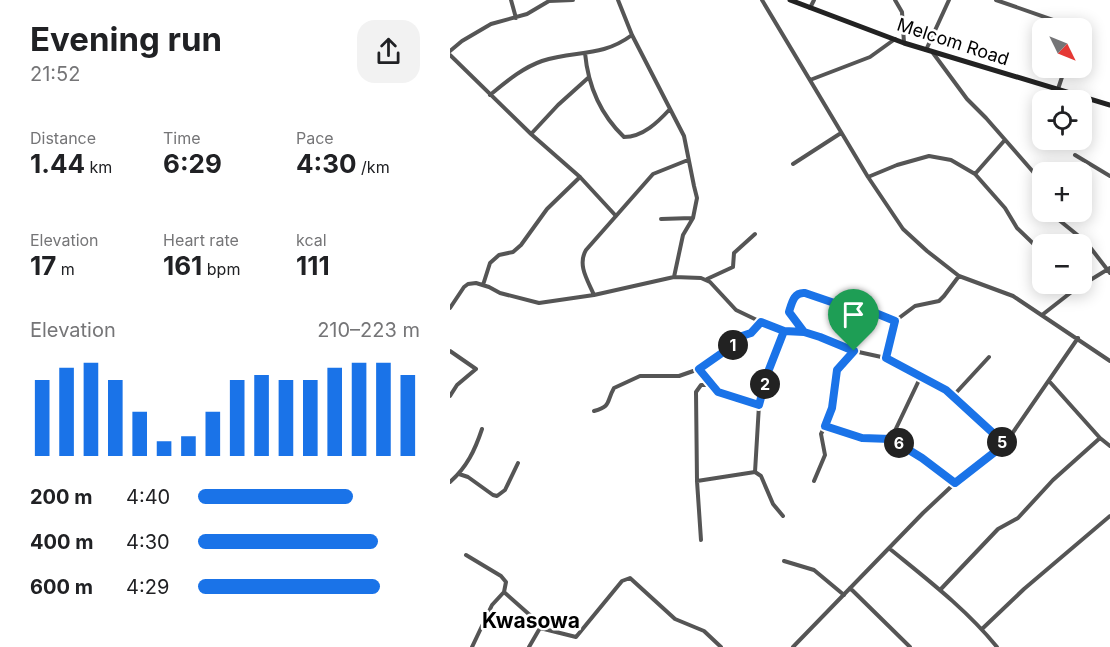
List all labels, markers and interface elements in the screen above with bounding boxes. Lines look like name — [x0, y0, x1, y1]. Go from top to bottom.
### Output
street label: Melcom Road — [895, 14, 1012, 70]
north arrow — [1032, 18, 1092, 78]
map controls — [1032, 18, 1092, 294]
text: Evening run — [30, 19, 222, 59]
button: share — [357, 20, 420, 83]
text: 21:52 — [30, 62, 80, 86]
button: locate — [1032, 90, 1092, 150]
text: Distance — [30, 128, 96, 148]
text: Time — [163, 128, 201, 148]
text: Pace — [296, 128, 334, 148]
text: 1.44 — [30, 148, 85, 179]
text: 6:29 — [163, 148, 222, 179]
text: 4:30 — [296, 148, 357, 179]
text: km — [85, 157, 112, 177]
text: /km — [357, 157, 390, 177]
button: + — [1032, 162, 1092, 222]
text: Elevation — [30, 230, 99, 250]
text: Heart rate — [163, 230, 239, 250]
text: kcal — [296, 230, 327, 250]
button: − — [1032, 234, 1092, 294]
text: 17 — [30, 250, 56, 281]
text: 161 — [163, 250, 202, 281]
text: 111 — [296, 250, 330, 281]
text: m — [56, 259, 75, 279]
text: bpm — [202, 259, 240, 279]
pin — [828, 289, 879, 351]
icon: arrive — [837, 298, 870, 331]
text: Elevation — [30, 318, 116, 342]
text: 210–223 m — [317, 318, 420, 342]
pin: 1 — [718, 330, 748, 360]
text: 1 — [730, 335, 736, 355]
pin: 2 — [750, 369, 780, 399]
text: 2 — [760, 374, 770, 394]
pin: 5 — [987, 427, 1017, 457]
pin: 6 — [884, 428, 914, 458]
text: 5 — [997, 432, 1007, 452]
text: 6 — [894, 433, 904, 453]
text: 200 m — [30, 485, 93, 509]
text: 4:40 — [126, 485, 170, 509]
text: 400 m — [30, 530, 94, 554]
text: 4:30 — [126, 530, 170, 554]
text: 600 m — [30, 575, 93, 599]
text: 4:29 — [126, 575, 169, 599]
district label: Kwasowa — [482, 608, 580, 633]

